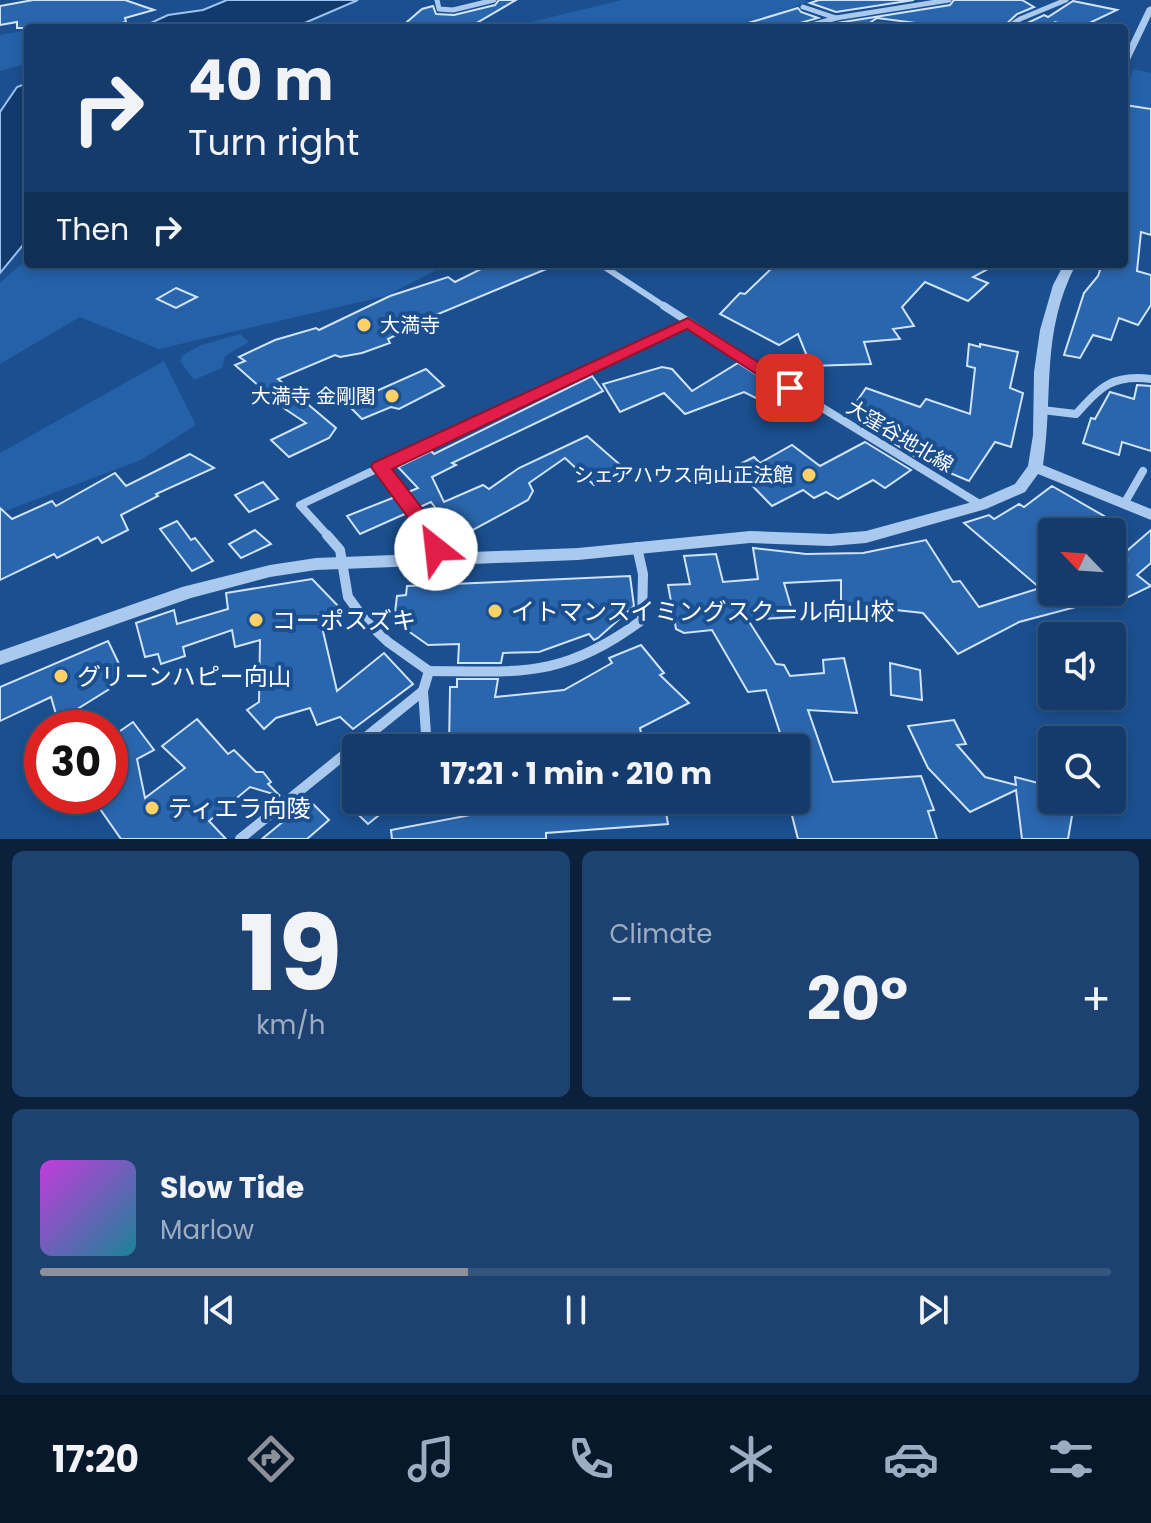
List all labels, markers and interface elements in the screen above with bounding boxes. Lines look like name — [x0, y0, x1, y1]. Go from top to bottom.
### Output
text: 40 m — [188, 41, 334, 120]
icon: right — [56, 56, 160, 160]
text: Turn right — [188, 117, 359, 168]
text: Then — [56, 208, 129, 251]
icon: right — [145, 208, 189, 252]
place label: 大満寺 — [380, 311, 440, 339]
marker: 大満寺 — [355, 316, 373, 334]
pin — [756, 354, 824, 422]
icon: arrive — [768, 366, 812, 410]
place label: 大満寺 金剛閣 — [251, 382, 376, 410]
marker: 大満寺 金剛閣 — [383, 387, 401, 405]
street label: 大窪谷地北線 — [841, 393, 959, 479]
place label: シェアハウス向山正法館 — [574, 461, 793, 489]
marker: シェアハウス向山正法館 — [800, 466, 818, 484]
position arrow — [394, 507, 478, 591]
north arrow — [1038, 518, 1126, 606]
map controls — [1038, 518, 1126, 814]
place label: イトマンスイミングスクール向山校 — [511, 595, 895, 628]
marker: イトマンスイミングスクール向山校 — [486, 602, 504, 620]
place label: コーポスズキ — [272, 604, 416, 637]
marker: コーポスズキ — [247, 611, 265, 629]
button: sound — [1038, 622, 1126, 710]
place label: グリーンハピー向山 — [77, 660, 292, 693]
marker: グリーンハピー向山 — [52, 667, 70, 685]
speed limit sign: 30 — [24, 710, 128, 814]
button: search — [1038, 726, 1126, 814]
text: 17:21 · 1 min · 210 m — [440, 752, 712, 795]
place label: ティエラ向陵 — [168, 792, 311, 825]
marker: ティエラ向陵 — [143, 799, 161, 817]
text: 19 — [239, 881, 342, 1026]
text: Climate — [610, 916, 712, 952]
text: 20° — [807, 957, 908, 1041]
text: − — [610, 969, 634, 1030]
text: + — [1081, 969, 1111, 1030]
text: km/h — [256, 1007, 325, 1043]
text: Slow Tide — [160, 1166, 304, 1209]
text: Marlow — [160, 1212, 254, 1248]
icon: previous — [197, 1288, 241, 1332]
icon: pause — [554, 1288, 598, 1332]
icon: next — [911, 1288, 955, 1332]
icon: directions — [243, 1431, 299, 1487]
icon: music — [403, 1431, 459, 1487]
icon: phone — [563, 1431, 619, 1487]
icon: climate — [723, 1431, 779, 1487]
icon: car — [883, 1431, 939, 1487]
icon: filters — [1043, 1431, 1099, 1487]
text: 17:20 — [52, 1434, 139, 1485]

